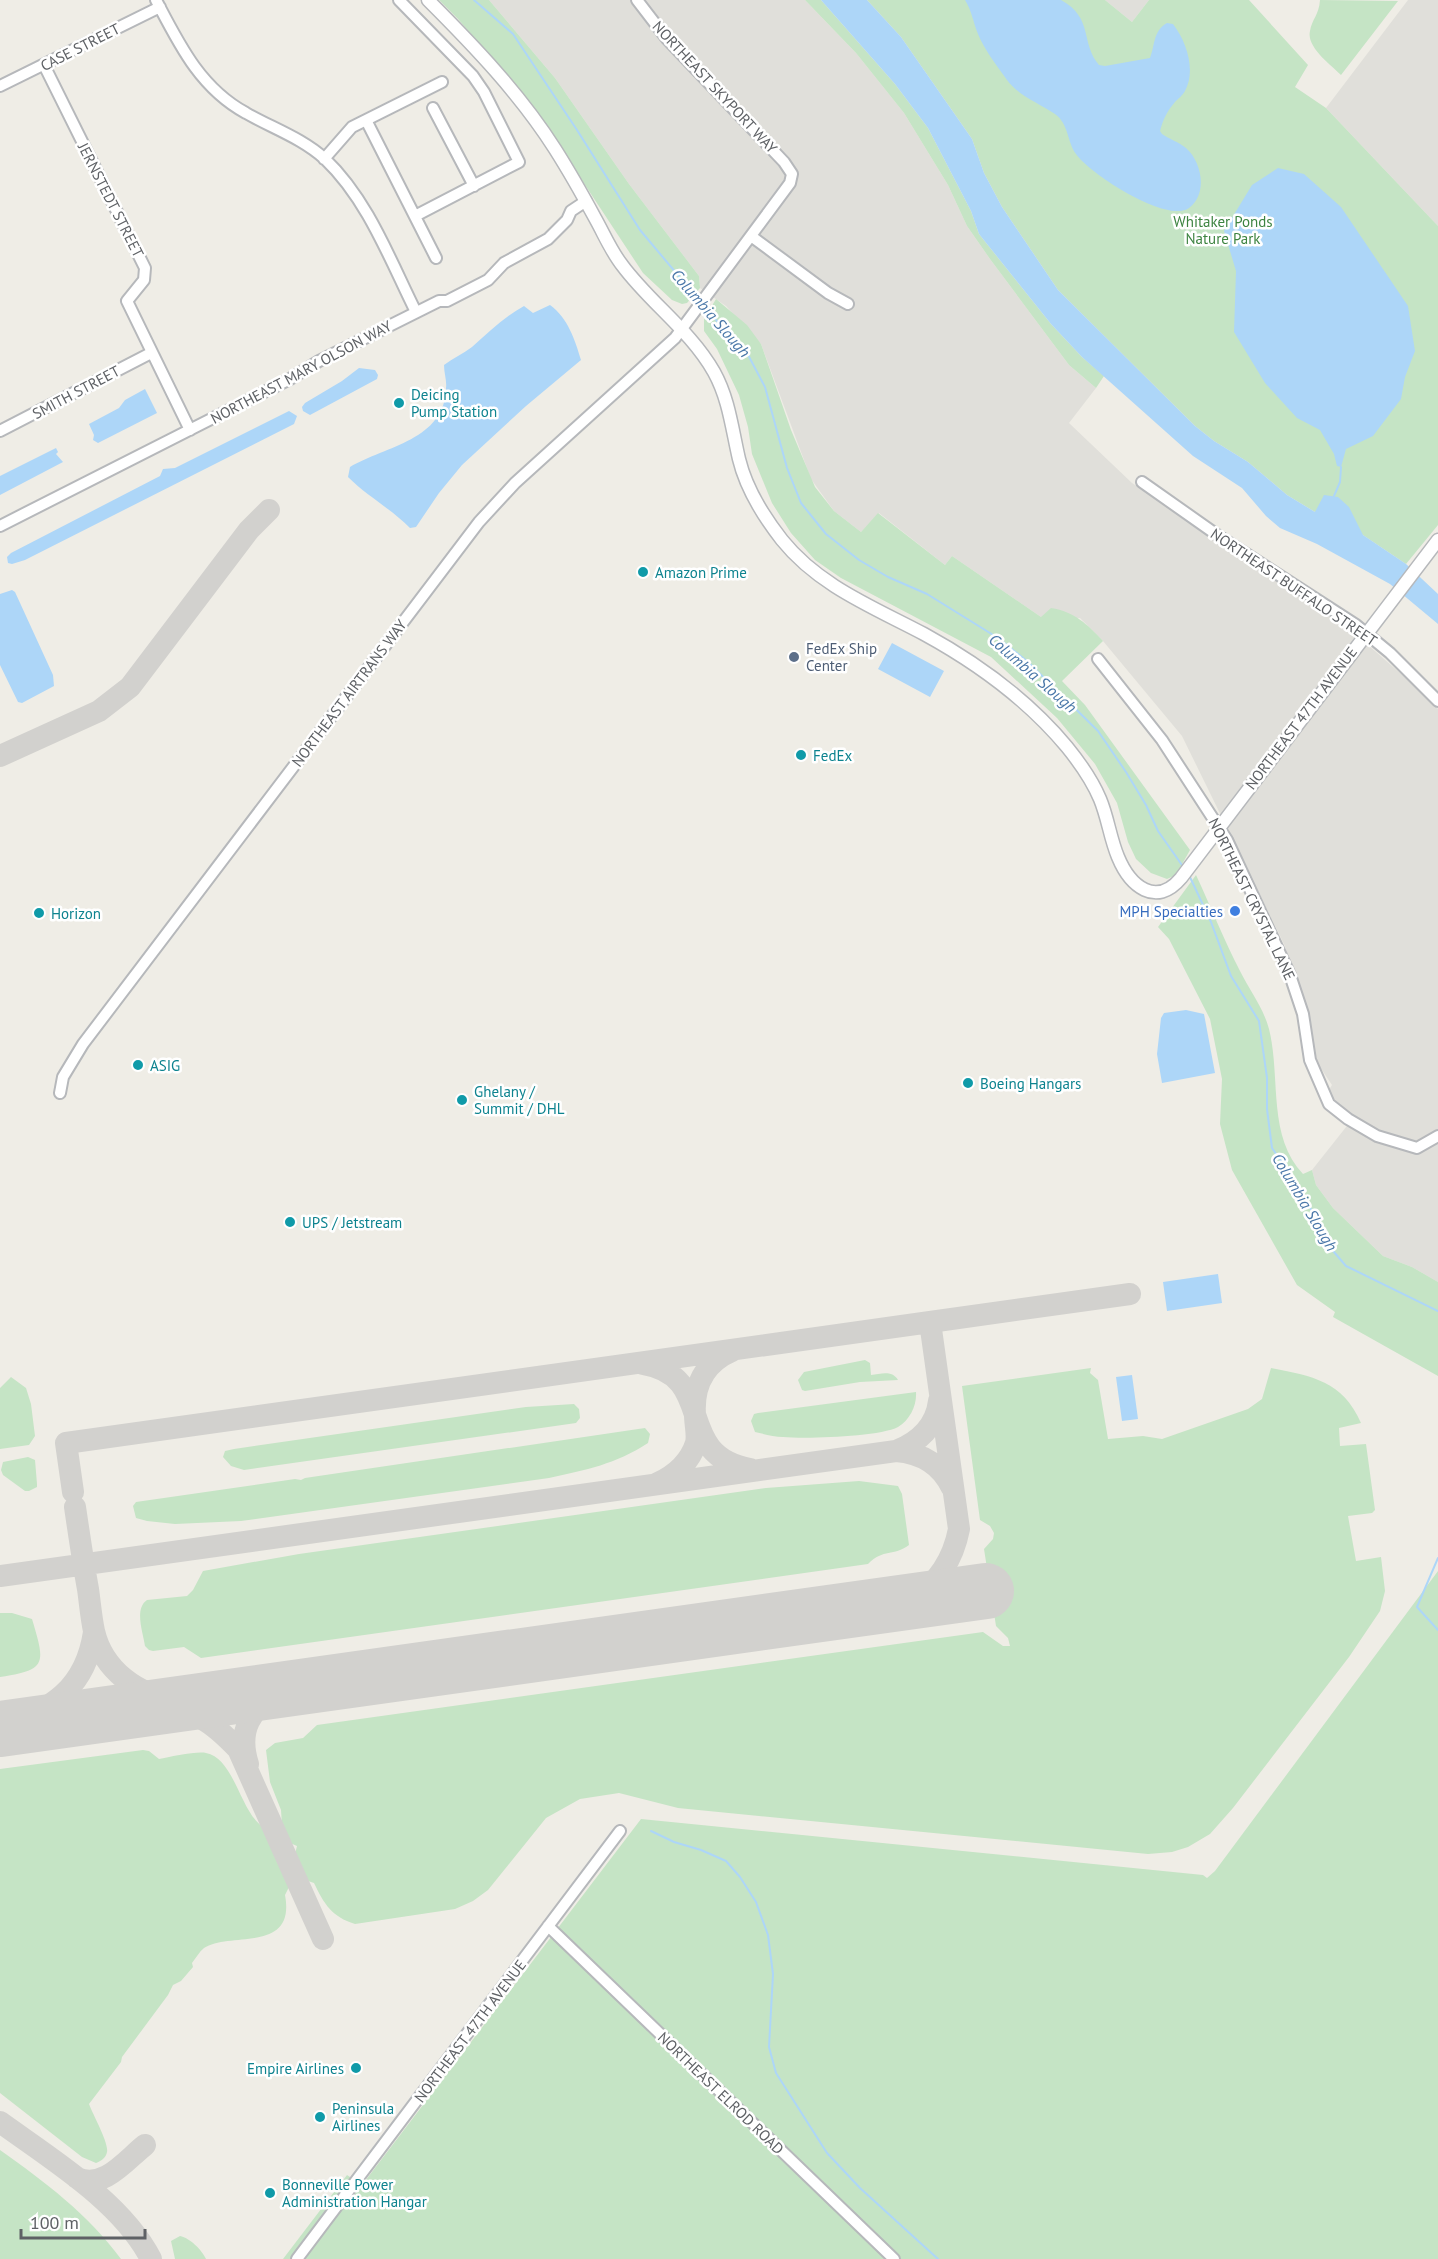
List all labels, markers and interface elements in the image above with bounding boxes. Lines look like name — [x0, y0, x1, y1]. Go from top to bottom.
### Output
street label: NORTHEAST SKYPORT WAY — [649, 17, 782, 158]
street label: CASE STREET — [37, 19, 123, 75]
street label: JERNSTEDT STREET — [73, 139, 148, 261]
park label: Whitaker Ponds Nature Park — [1173, 212, 1273, 248]
water label: Columbia Slough — [667, 265, 755, 361]
street label: NORTHEAST MARY OLSON WAY — [207, 316, 395, 428]
street label: SMITH STREET — [29, 361, 124, 423]
place label: Deicing Pump Station — [411, 385, 497, 421]
marker: Deicing Pump Station — [392, 396, 406, 410]
street label: NORTHEAST BUFFALO STREET — [1207, 524, 1381, 650]
place label: Amazon Prime — [655, 563, 747, 582]
marker: Amazon Prime — [636, 565, 650, 579]
street label: NORTHEAST AIRTRANS WAY — [287, 615, 411, 770]
water label: Columbia Slough — [985, 629, 1081, 717]
place label: FedEx Ship Center — [806, 639, 877, 675]
street label: NORTHEAST 47TH AVENUE — [1241, 643, 1361, 793]
marker: FedEx Ship Center — [787, 650, 801, 664]
place label: FedEx — [813, 746, 852, 765]
marker: FedEx — [794, 748, 808, 762]
street label: NORTHEAST CRYSTAL LANE — [1204, 815, 1300, 983]
place label: MPH Specialties — [1119, 902, 1223, 921]
place label: Horizon — [51, 904, 101, 923]
marker: MPH Specialties — [1228, 904, 1242, 918]
marker: Horizon — [32, 906, 46, 920]
place label: ASIG — [150, 1056, 180, 1075]
marker: ASIG — [131, 1058, 145, 1072]
place label: Boeing Hangars — [980, 1074, 1081, 1093]
marker: Boeing Hangars — [961, 1076, 975, 1090]
place label: Ghelany / Summit / DHL — [474, 1082, 565, 1118]
marker: Ghelany / Summit / DHL — [455, 1093, 469, 1107]
water label: Columbia Slough — [1268, 1150, 1342, 1254]
place label: UPS / Jetstream — [302, 1213, 402, 1232]
marker: UPS / Jetstream — [283, 1215, 297, 1229]
street label: NORTHEAST 47TH AVENUE — [410, 1956, 530, 2106]
street label: NORTHEAST ELROD ROAD — [654, 2028, 788, 2158]
place label: Empire Airlines — [247, 2059, 344, 2078]
marker: Empire Airlines — [349, 2061, 363, 2075]
place label: Peninsula Airlines — [332, 2099, 394, 2135]
marker: Peninsula Airlines — [313, 2110, 327, 2124]
place label: Bonneville Power Administration Hangar — [282, 2175, 427, 2211]
marker: Bonneville Power Administration Hangar — [263, 2186, 277, 2200]
scale bar — [21, 2202, 146, 2240]
text: 100 m — [30, 2211, 79, 2234]

